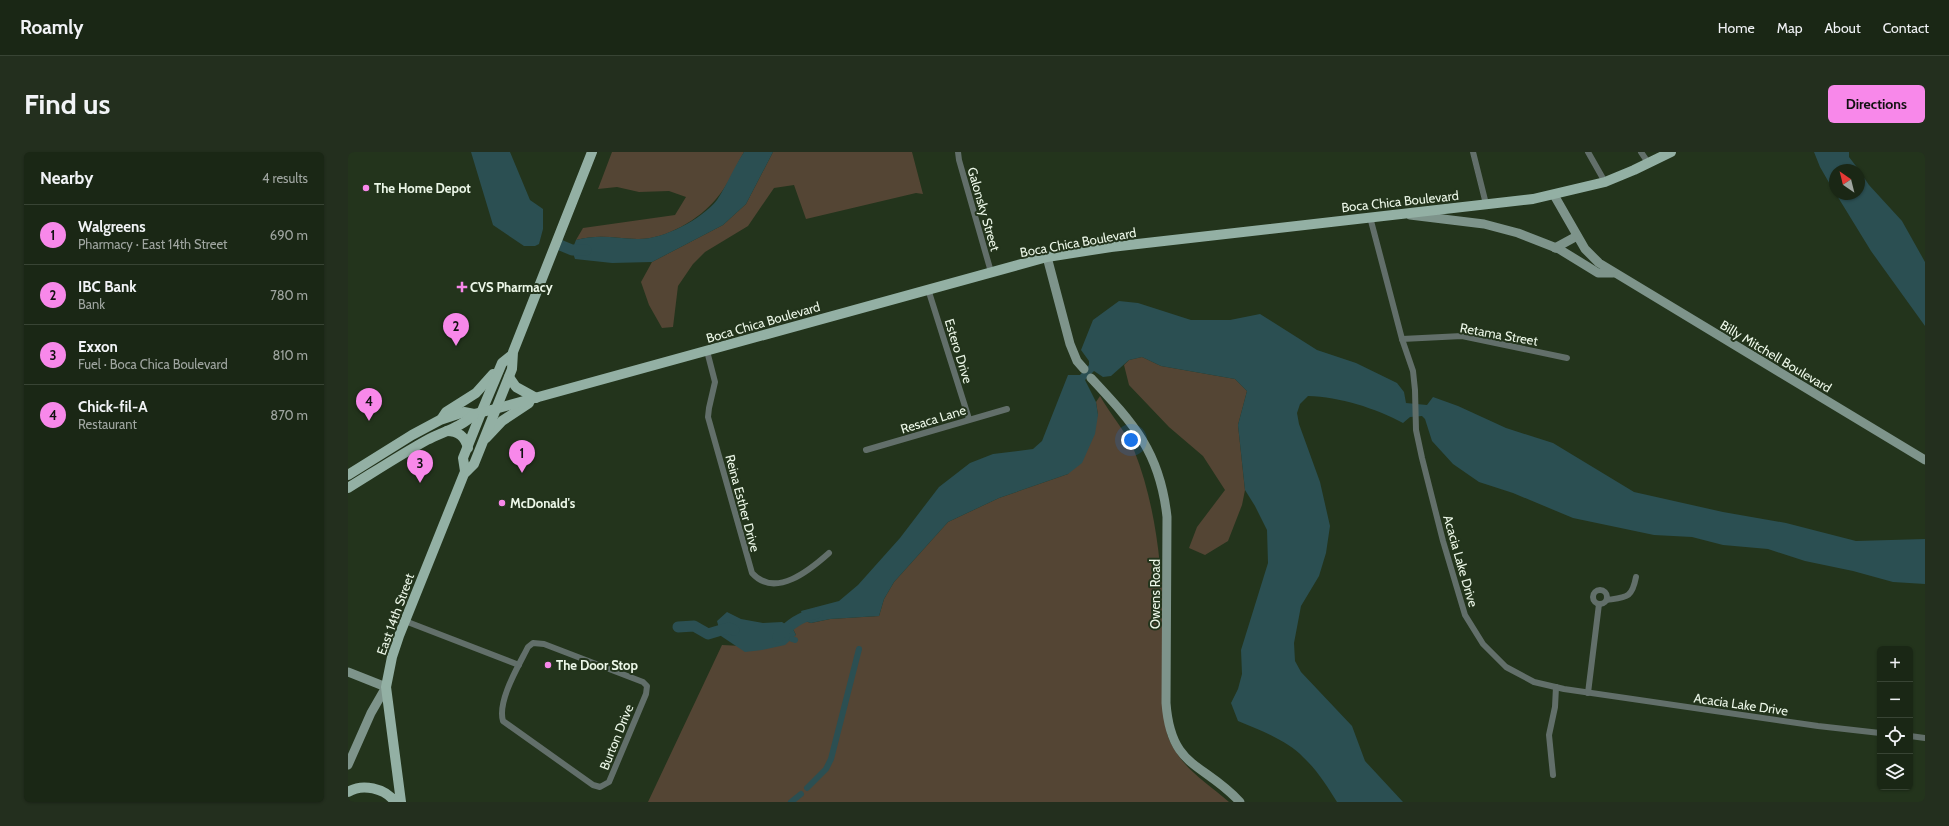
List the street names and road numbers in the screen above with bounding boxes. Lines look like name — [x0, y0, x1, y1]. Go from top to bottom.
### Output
street label: Galonsky Street — [964, 165, 1004, 253]
street label: Boca Chica Boulevard — [1341, 187, 1459, 215]
street label: Boca Chica Boulevard — [1019, 224, 1137, 260]
street label: Boca Chica Boulevard — [704, 298, 822, 346]
street label: Billy Mitchell Boulevard — [1717, 316, 1835, 396]
street label: Estero Drive — [942, 317, 976, 386]
street label: Retama Street — [1459, 319, 1540, 349]
street label: Resaca Lane — [898, 401, 968, 437]
street label: Reina Esther Drive — [722, 453, 764, 554]
street label: Acacia Lake Drive — [1440, 513, 1482, 609]
street label: Owens Road — [1147, 559, 1163, 629]
street label: East 14th Street — [373, 570, 417, 657]
street label: Acacia Lake Drive — [1693, 689, 1789, 719]
street label: Burton Drive — [596, 701, 637, 772]

